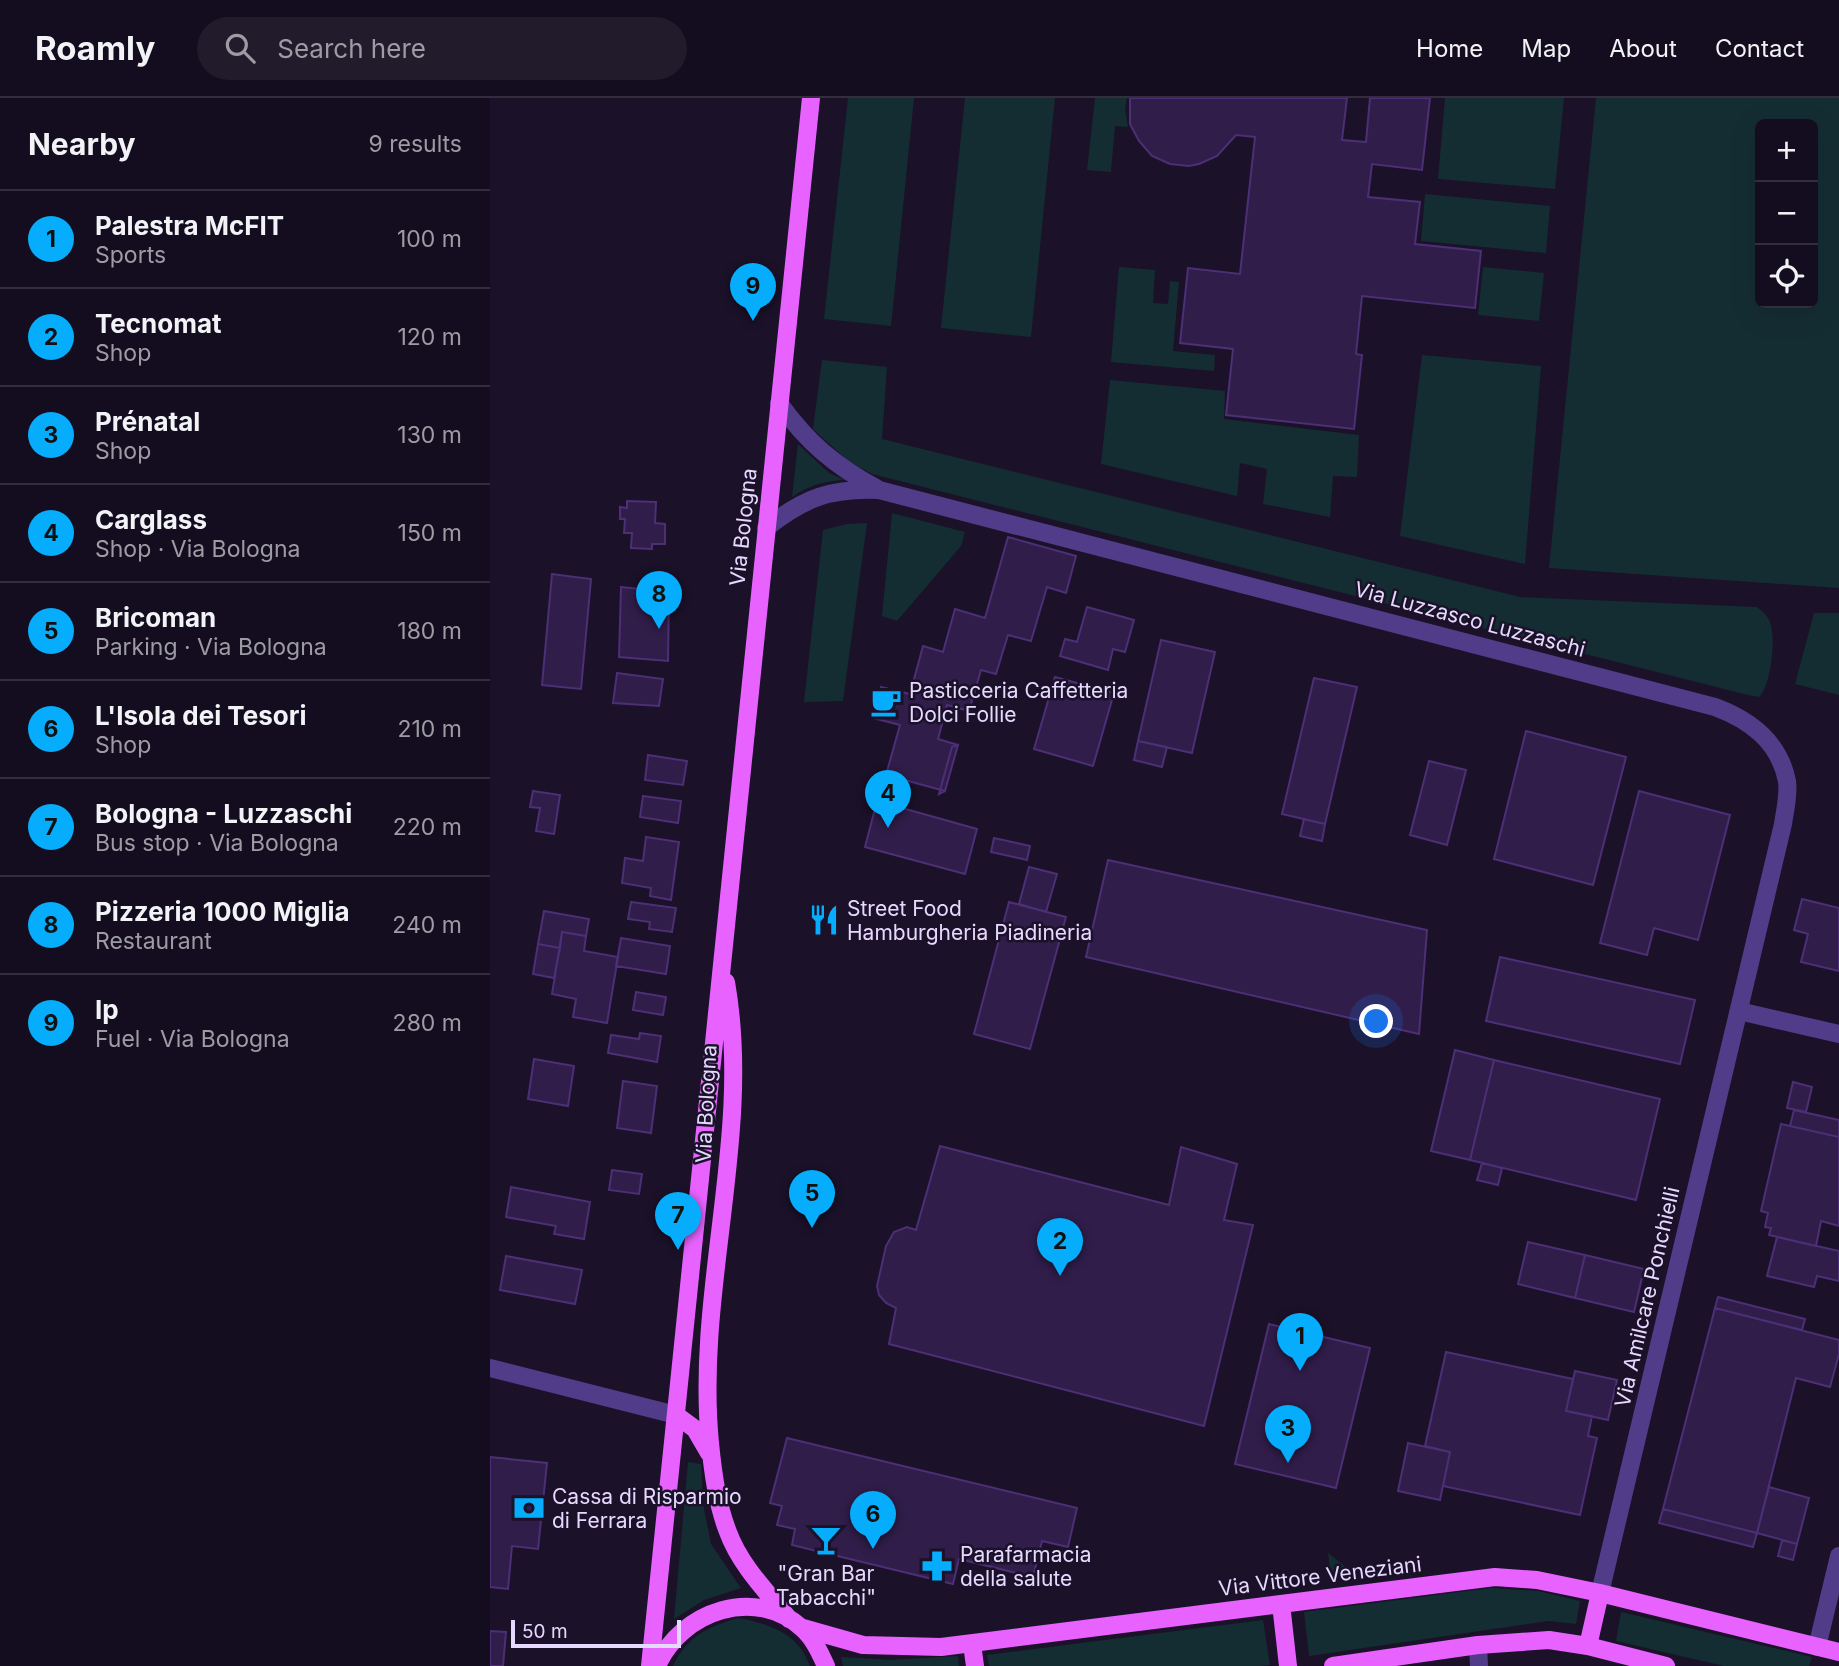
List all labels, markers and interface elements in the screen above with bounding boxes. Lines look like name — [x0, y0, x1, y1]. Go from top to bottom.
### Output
search box — [197, 17, 687, 80]
text: Roamly — [35, 28, 155, 68]
icon: search — [221, 29, 259, 67]
text: Search here — [277, 33, 426, 64]
text: Home — [1416, 34, 1483, 63]
text: Map — [1521, 34, 1571, 63]
text: About — [1609, 34, 1677, 63]
text: Contact — [1715, 34, 1804, 63]
map controls — [1755, 119, 1818, 308]
button: + — [1755, 119, 1818, 182]
text: Nearby — [28, 126, 136, 162]
text: 9 results — [368, 130, 462, 158]
button: − — [1755, 182, 1818, 245]
text: Palestra McFIT — [95, 210, 284, 241]
text: 1 — [46, 225, 56, 253]
text: 100 m — [397, 225, 462, 253]
text: Sports — [95, 241, 166, 269]
button: locate — [1755, 245, 1818, 308]
pin: 9 — [730, 263, 776, 321]
text: Tecnomat — [95, 308, 222, 339]
text: 2 — [44, 323, 58, 351]
text: 120 m — [397, 323, 462, 351]
text: Shop — [95, 339, 151, 367]
text: Prénatal — [95, 406, 200, 437]
text: 3 — [44, 421, 58, 449]
text: 130 m — [397, 421, 462, 449]
text: Shop — [95, 437, 151, 465]
street label: Via Bologna — [724, 467, 762, 587]
text: Carglass — [95, 504, 207, 535]
text: 4 — [43, 519, 59, 547]
text: 150 m — [398, 519, 462, 547]
text: Shop · Via Bologna — [95, 535, 300, 563]
pin: 8 — [636, 571, 682, 629]
street label: Via Luzzasco Luzzaschi — [1352, 576, 1588, 662]
text: Bricoman — [95, 602, 216, 633]
text: 5 — [44, 617, 58, 645]
text: 180 m — [397, 617, 462, 645]
text: Parking · Via Bologna — [95, 633, 327, 661]
place label: Pasticceria Caffetteria Dolci Follie — [909, 678, 1128, 727]
cafe icon: Pasticceria Caffetteria Dolci Follie — [869, 685, 903, 719]
text: L'Isola dei Tesori — [95, 700, 306, 731]
text: 6 — [44, 715, 58, 743]
text: 210 m — [397, 715, 462, 743]
text: Shop — [95, 731, 151, 759]
pin: 4 — [865, 770, 911, 828]
text: Bologna - Luzzaschi — [95, 798, 352, 829]
text: 7 — [44, 813, 58, 841]
text: 220 m — [393, 813, 462, 841]
text: Bus stop · Via Bologna — [95, 829, 339, 857]
text: Pizzeria 1000 Miglia — [95, 896, 350, 927]
place label: Street Food Hamburgheria Piadineria — [847, 896, 1092, 945]
restaurant icon: Street Food Hamburgheria Piadineria — [807, 903, 841, 937]
text: 8 — [44, 911, 58, 939]
text: 240 m — [392, 911, 462, 939]
text: Restaurant — [95, 927, 212, 955]
text: Ip — [95, 994, 119, 1025]
your location — [1359, 1004, 1393, 1038]
text: 9 — [44, 1009, 58, 1037]
text: 280 m — [393, 1009, 462, 1037]
text: Fuel · Via Bologna — [95, 1025, 290, 1053]
street label: Via Bologna — [690, 1044, 722, 1164]
pin: 5 — [789, 1170, 835, 1228]
street label: Via Amilcare Ponchielli — [1609, 1184, 1685, 1410]
pin: 7 — [655, 1192, 701, 1250]
pin: 2 — [1037, 1218, 1083, 1276]
pin: 1 — [1277, 1313, 1323, 1371]
pin: 3 — [1265, 1405, 1311, 1463]
place label: Cassa di Risparmio di Ferrara — [552, 1484, 742, 1533]
bank icon: Cassa di Risparmio di Ferrara — [512, 1491, 546, 1525]
pin: 6 — [850, 1491, 896, 1549]
bar icon: "Gran Bar Tabacchi" — [809, 1523, 843, 1557]
place label: Parafarmacia della salute — [960, 1542, 1091, 1591]
pharmacy icon: Parafarmacia della salute — [920, 1549, 954, 1583]
street label: Via Vittore Veneziani — [1217, 1551, 1423, 1601]
place label: "Gran Bar Tabacchi" — [776, 1561, 876, 1610]
scale bar — [511, 1617, 681, 1649]
text: 50 m — [522, 1620, 568, 1643]

